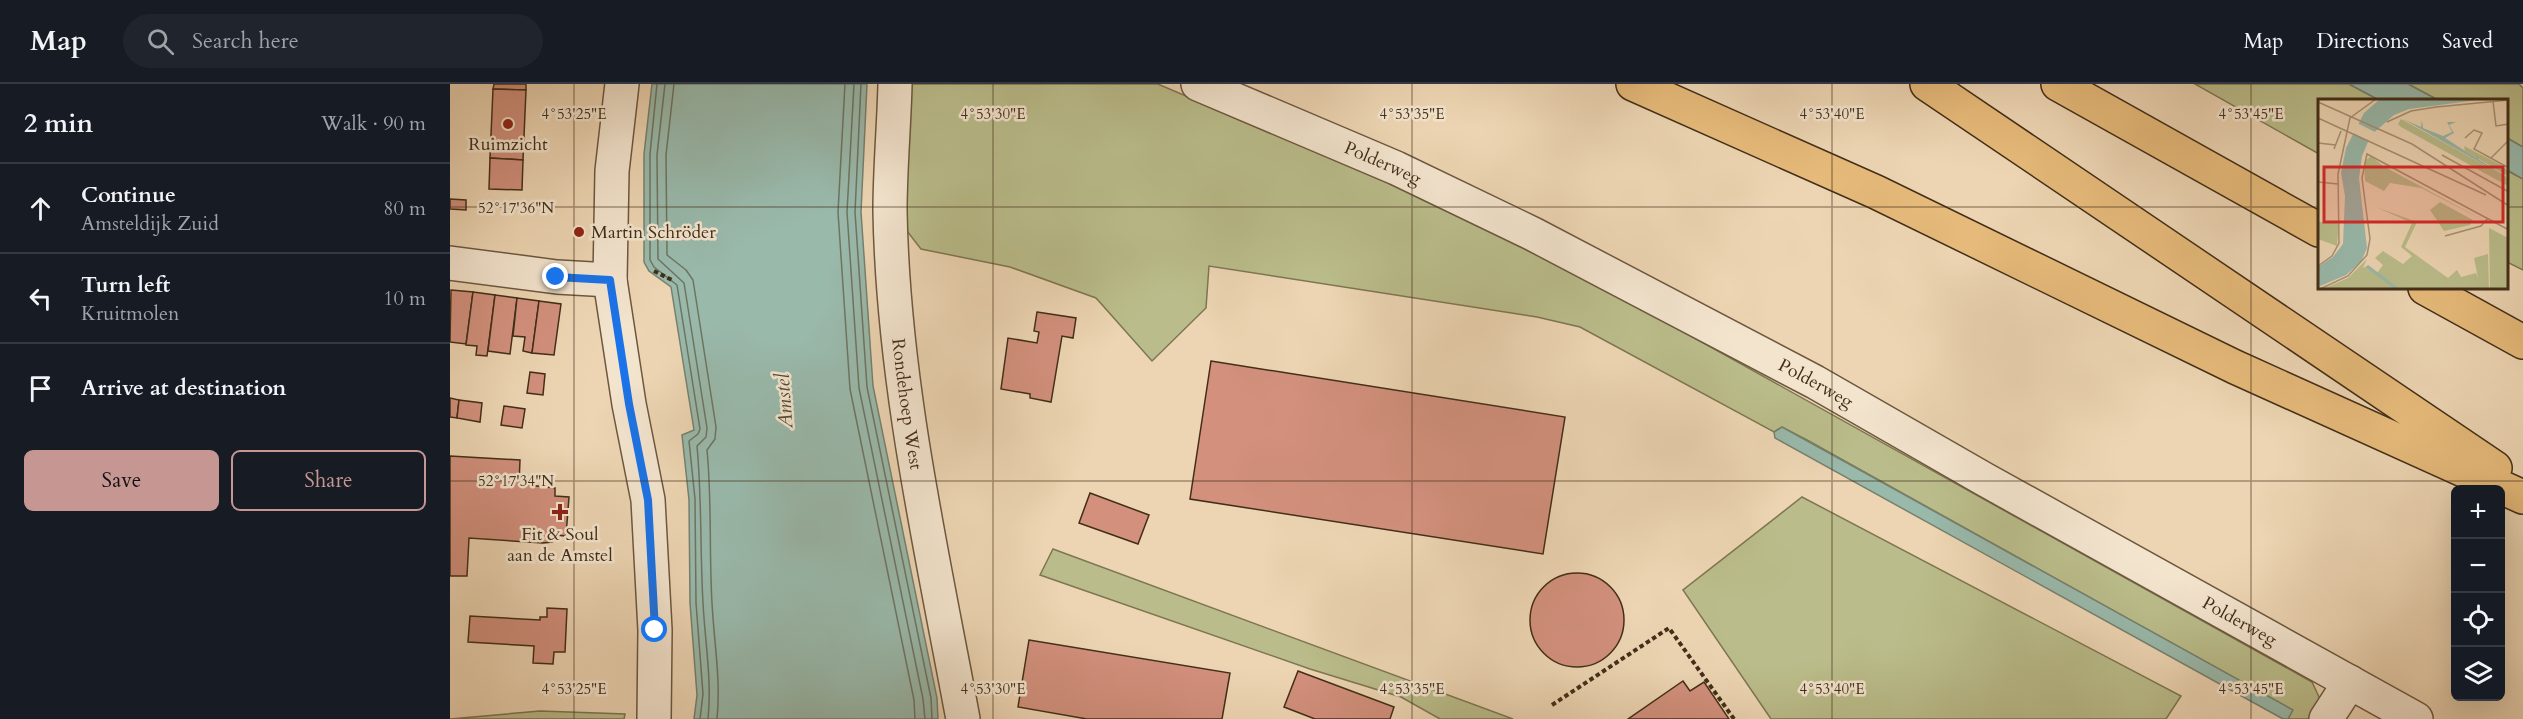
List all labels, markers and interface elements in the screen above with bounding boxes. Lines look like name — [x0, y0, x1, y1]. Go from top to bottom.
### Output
search box — [123, 14, 543, 68]
text: Map — [30, 22, 87, 60]
icon: search — [144, 25, 177, 58]
text: Search here — [192, 26, 299, 56]
text: Map — [2243, 27, 2283, 56]
text: Directions — [2316, 27, 2409, 56]
text: Saved — [2442, 27, 2493, 56]
inset map — [2318, 99, 2508, 290]
text: 4°53'25"E — [542, 104, 606, 124]
text: 4°53'30"E — [961, 104, 1025, 124]
text: 4°53'35"E — [1380, 104, 1444, 124]
text: 4°53'40"E — [1800, 104, 1864, 124]
text: 4°53'45"E — [2219, 104, 2283, 124]
text: 2 min — [24, 106, 93, 141]
text: Walk · 90 m — [321, 110, 426, 137]
marker: Ruimzicht — [501, 117, 515, 131]
place label: Ruimzicht — [468, 132, 548, 157]
street label: Polderweg — [1340, 135, 1427, 191]
text: Continue — [81, 180, 176, 210]
icon: ahead — [24, 192, 57, 225]
text: 80 m — [383, 195, 426, 222]
text: 52°17'36"N — [478, 198, 554, 218]
text: Amsteldijk Zuid — [81, 210, 219, 237]
place label: Martin Schröder — [591, 220, 716, 245]
marker: Martin Schröder — [572, 225, 586, 239]
route end — [542, 263, 568, 289]
text: Turn left — [81, 270, 170, 300]
icon: left — [24, 282, 57, 315]
text: 10 m — [383, 285, 426, 312]
text: Kruitmolen — [81, 300, 179, 327]
street label: Rondehoep West — [886, 337, 929, 472]
street label: Polderweg — [1774, 353, 1859, 414]
icon: arrive — [24, 372, 57, 405]
water label: Amstel — [769, 372, 799, 430]
text: Arrive at destination — [81, 373, 286, 403]
button: Save — [24, 450, 219, 511]
button: Share — [231, 450, 426, 511]
text: 52°17'34"N — [478, 471, 554, 491]
map controls — [2451, 485, 2505, 701]
button: + — [2451, 485, 2505, 539]
marker: Fit & Soul aan de Amstel — [551, 503, 569, 521]
place label: Fit & Soul aan de Amstel — [507, 522, 613, 568]
button: − — [2451, 539, 2505, 593]
street label: Polderweg — [2198, 590, 2282, 652]
button: locate — [2451, 593, 2505, 647]
route start — [641, 616, 667, 642]
button: layers — [2451, 647, 2505, 701]
text: 4°53'25"E — [542, 679, 606, 699]
text: 4°53'30"E — [961, 679, 1025, 699]
text: 4°53'35"E — [1380, 679, 1444, 699]
text: 4°53'40"E — [1800, 679, 1864, 699]
text: 4°53'45"E — [2219, 679, 2283, 699]

